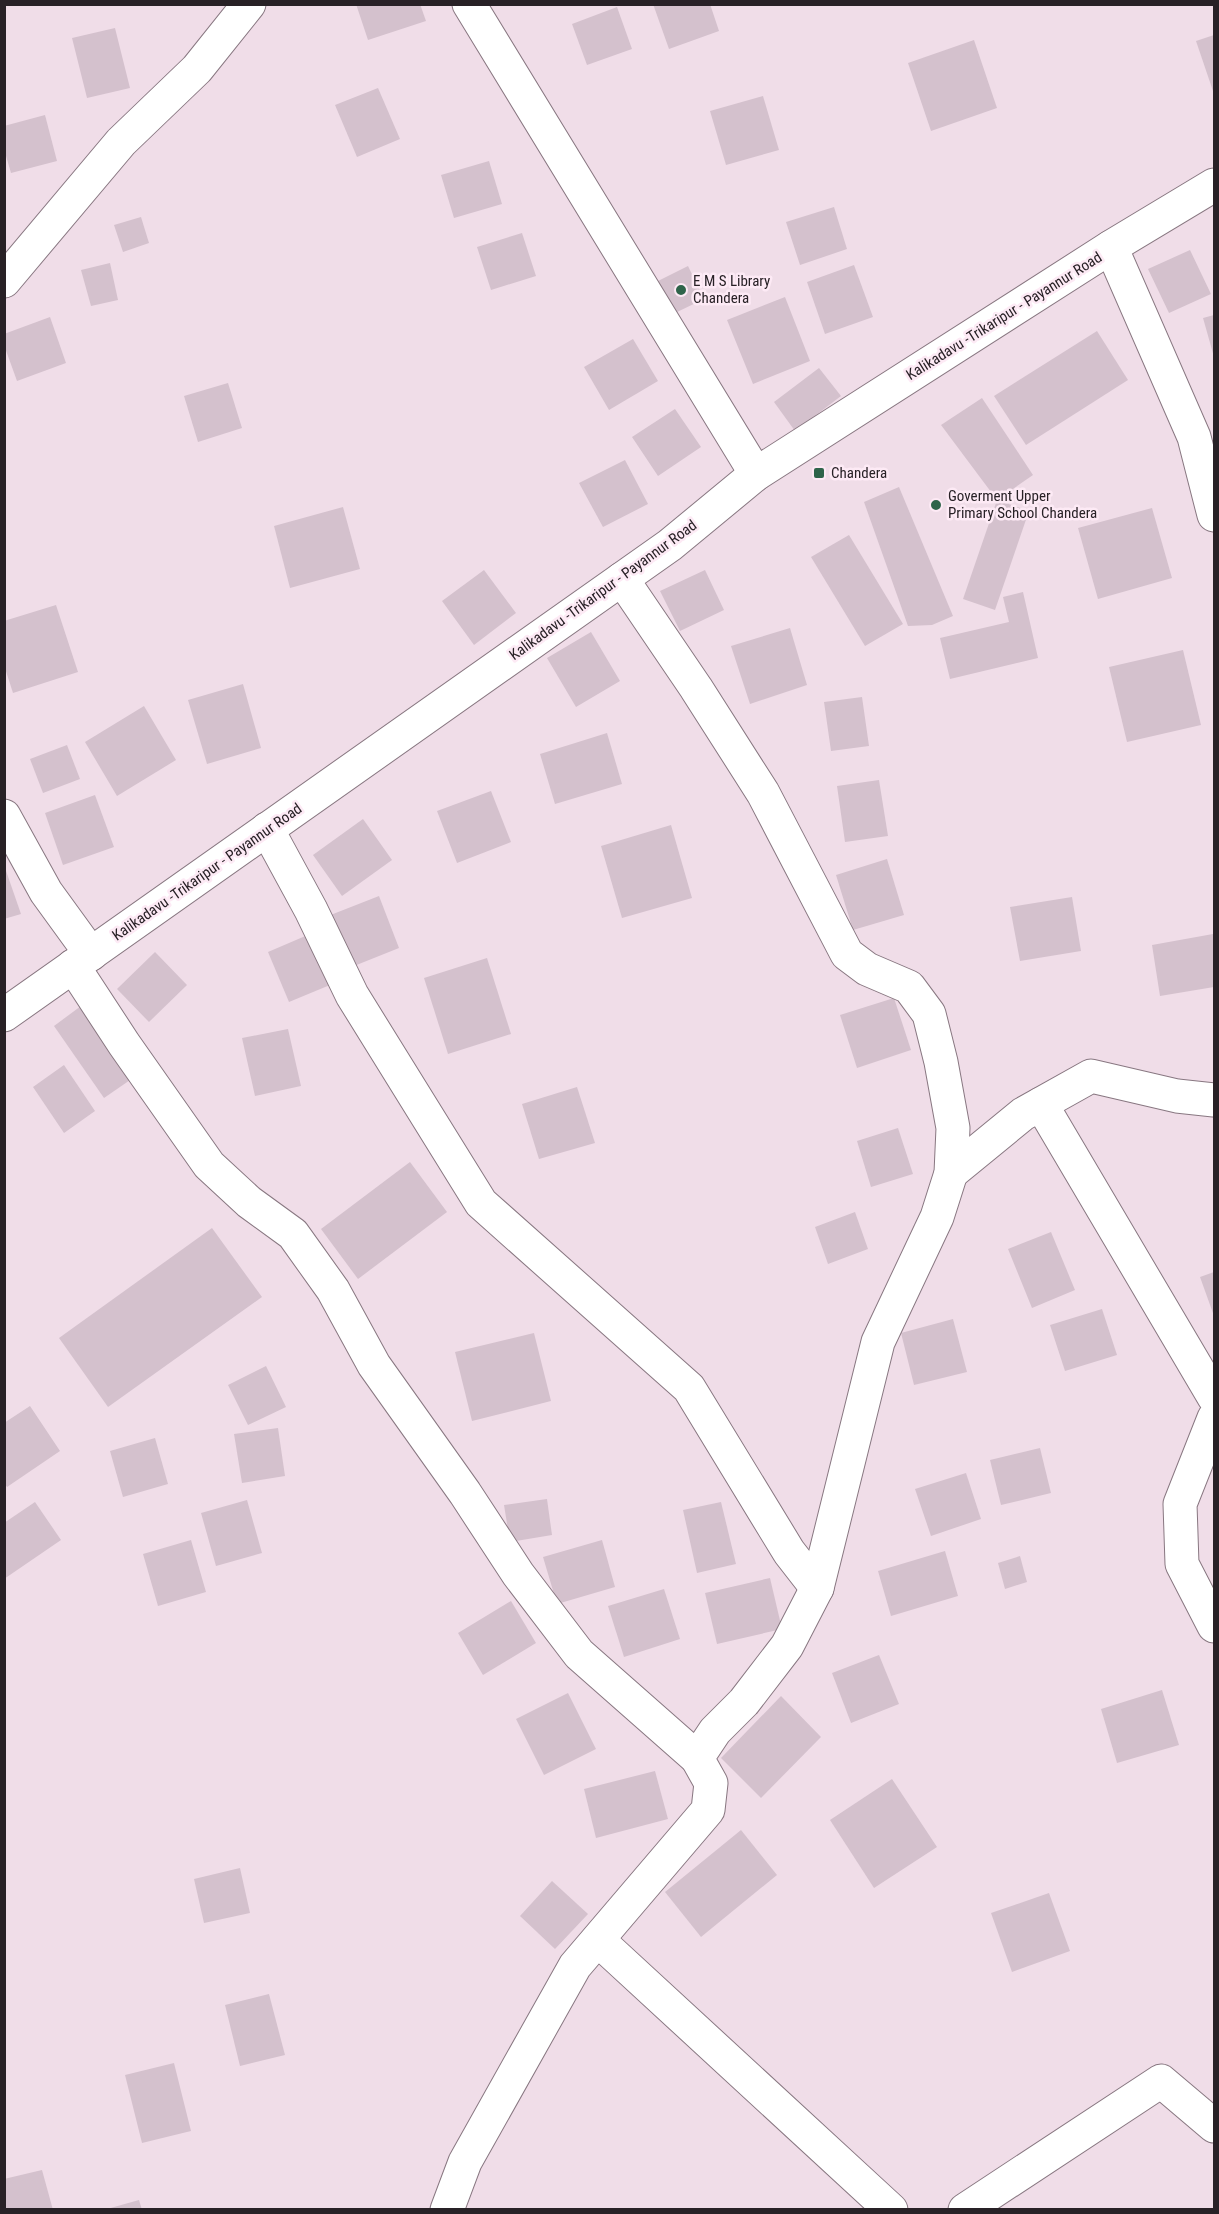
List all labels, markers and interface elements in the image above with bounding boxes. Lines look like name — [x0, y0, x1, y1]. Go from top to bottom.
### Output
street label: Kalikadavu -Trikaripur - Payannur Road — [903, 248, 1105, 384]
place label: E M S Library Chandera — [693, 272, 770, 307]
marker: E M S Library Chandera — [674, 283, 688, 297]
place label: Chandera — [831, 464, 887, 482]
marker: Chandera — [812, 466, 826, 480]
place label: Goverment Upper Primary School Chandera — [948, 487, 1097, 522]
marker: Goverment Upper Primary School Chandera — [929, 498, 943, 512]
street label: Kalikadavu -Trikaripur - Payannur Road — [506, 516, 700, 664]
street label: Kalikadavu -Trikaripur - Payannur Road — [109, 799, 305, 945]

